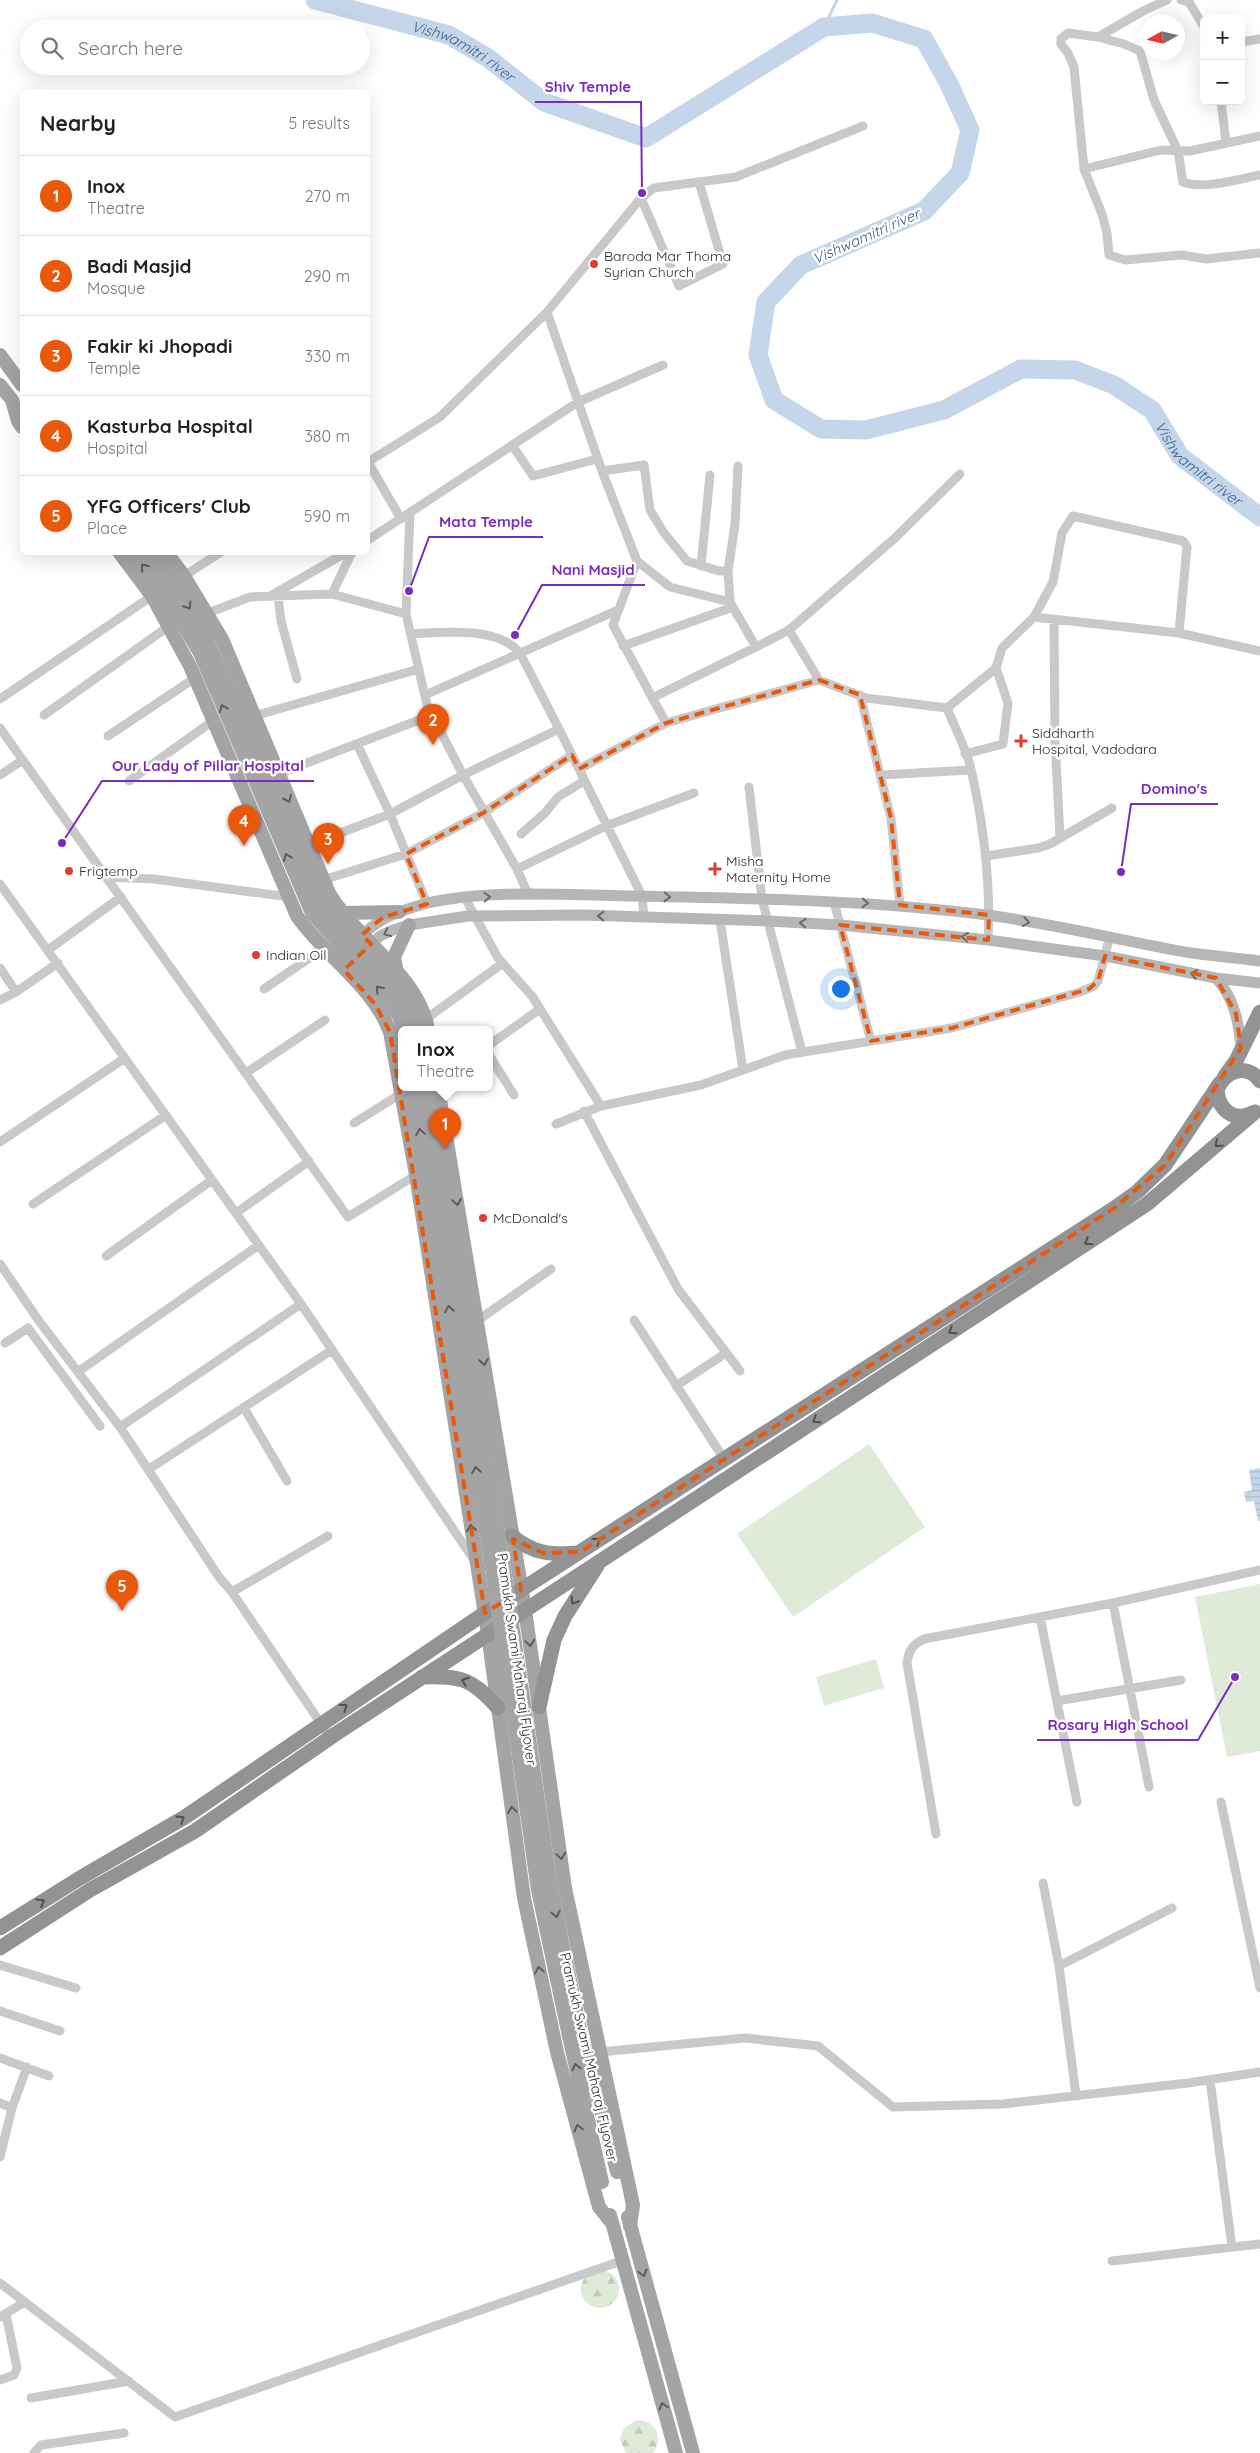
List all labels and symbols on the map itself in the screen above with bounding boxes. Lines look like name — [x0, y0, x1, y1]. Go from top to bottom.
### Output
north arrow — [1140, 15, 1185, 60]
water label: Vishwamitri river — [410, 16, 521, 87]
callout: Shiv Temple — [535, 72, 641, 102]
text: Shiv Temple — [545, 77, 631, 96]
water label: Vishwamitri river — [809, 203, 925, 268]
place label: Baroda Mar Thoma Syrian Church — [604, 247, 731, 281]
marker: Baroda Mar Thoma Syrian Church — [588, 258, 600, 270]
water label: Vishwamitri river — [1151, 417, 1248, 511]
callout: Mata Temple — [429, 507, 543, 537]
text: Mata Temple — [439, 512, 533, 531]
callout: Nani Masjid — [542, 555, 645, 585]
text: Nani Masjid — [551, 560, 635, 579]
one-way arrow — [142, 564, 150, 573]
one-way arrow — [181, 601, 191, 610]
one-way arrow — [219, 704, 230, 713]
pin: 2 — [417, 704, 449, 745]
place label: Siddharth Hospital, Vadodara — [1032, 724, 1157, 758]
marker: Siddharth Hospital, Vadodara — [1014, 734, 1028, 748]
callout: Our Lady of Pillar Hospital — [102, 751, 314, 781]
text: Our Lady of Pillar Hospital — [112, 756, 304, 775]
callout: Domino's — [1131, 774, 1218, 804]
text: Domino's — [1141, 779, 1207, 798]
one-way arrow — [282, 794, 293, 803]
pin: 4 — [228, 805, 260, 846]
pin: 3 — [312, 823, 344, 864]
place label: Misha Maternity Home — [726, 852, 831, 886]
one-way arrow — [283, 853, 294, 862]
place label: Frigtemp — [79, 862, 138, 880]
marker: Misha Maternity Home — [708, 862, 722, 876]
marker: Frigtemp — [63, 865, 75, 877]
one-way arrow — [484, 891, 492, 902]
one-way arrow — [664, 892, 671, 902]
one-way arrow — [861, 898, 869, 909]
one-way arrow — [597, 910, 605, 921]
one-way arrow — [1022, 916, 1030, 926]
one-way arrow — [799, 917, 807, 928]
one-way arrow — [383, 926, 392, 937]
one-way arrow — [961, 932, 969, 943]
place label: Indian Oil — [266, 946, 326, 964]
marker: Indian Oil — [250, 949, 262, 961]
one-way arrow — [1190, 969, 1199, 979]
your location — [828, 976, 854, 1002]
one-way arrow — [376, 985, 385, 994]
pin: 1 — [429, 1108, 461, 1149]
one-way arrow — [416, 1127, 426, 1136]
one-way arrow — [1214, 1138, 1223, 1147]
one-way arrow — [451, 1198, 462, 1206]
place label: McDonald's — [493, 1209, 568, 1227]
marker: McDonald's — [477, 1212, 489, 1224]
one-way arrow — [1085, 1236, 1094, 1245]
one-way arrow — [445, 1305, 455, 1314]
one-way arrow — [949, 1325, 958, 1334]
one-way arrow — [478, 1358, 488, 1366]
one-way arrow — [813, 1413, 822, 1423]
one-way arrow — [471, 1465, 481, 1474]
one-way arrow — [467, 1524, 477, 1532]
one-way arrow — [592, 1538, 601, 1548]
street label: Pramukh Swami Maharaj Flyover — [493, 1552, 541, 1767]
pin: 5 — [106, 1570, 138, 1611]
one-way arrow — [570, 1596, 580, 1605]
one-way arrow — [524, 1639, 534, 1648]
one-way arrow — [461, 1677, 470, 1687]
one-way arrow — [338, 1704, 348, 1713]
callout: Rosary High School — [1037, 1710, 1198, 1740]
text: Rosary High School — [1047, 1715, 1189, 1734]
one-way arrow — [507, 1806, 518, 1814]
one-way arrow — [176, 1815, 185, 1825]
one-way arrow — [555, 1852, 565, 1860]
one-way arrow — [36, 1898, 45, 1908]
one-way arrow — [550, 1909, 561, 1918]
street label: Pramukh Swami Maharaj Flyover — [556, 1951, 622, 2164]
one-way arrow — [535, 1966, 545, 1975]
one-way arrow — [571, 2063, 582, 2072]
one-way arrow — [573, 2124, 583, 2133]
one-way arrow — [637, 2269, 648, 2277]
one-way arrow — [658, 2402, 668, 2411]

